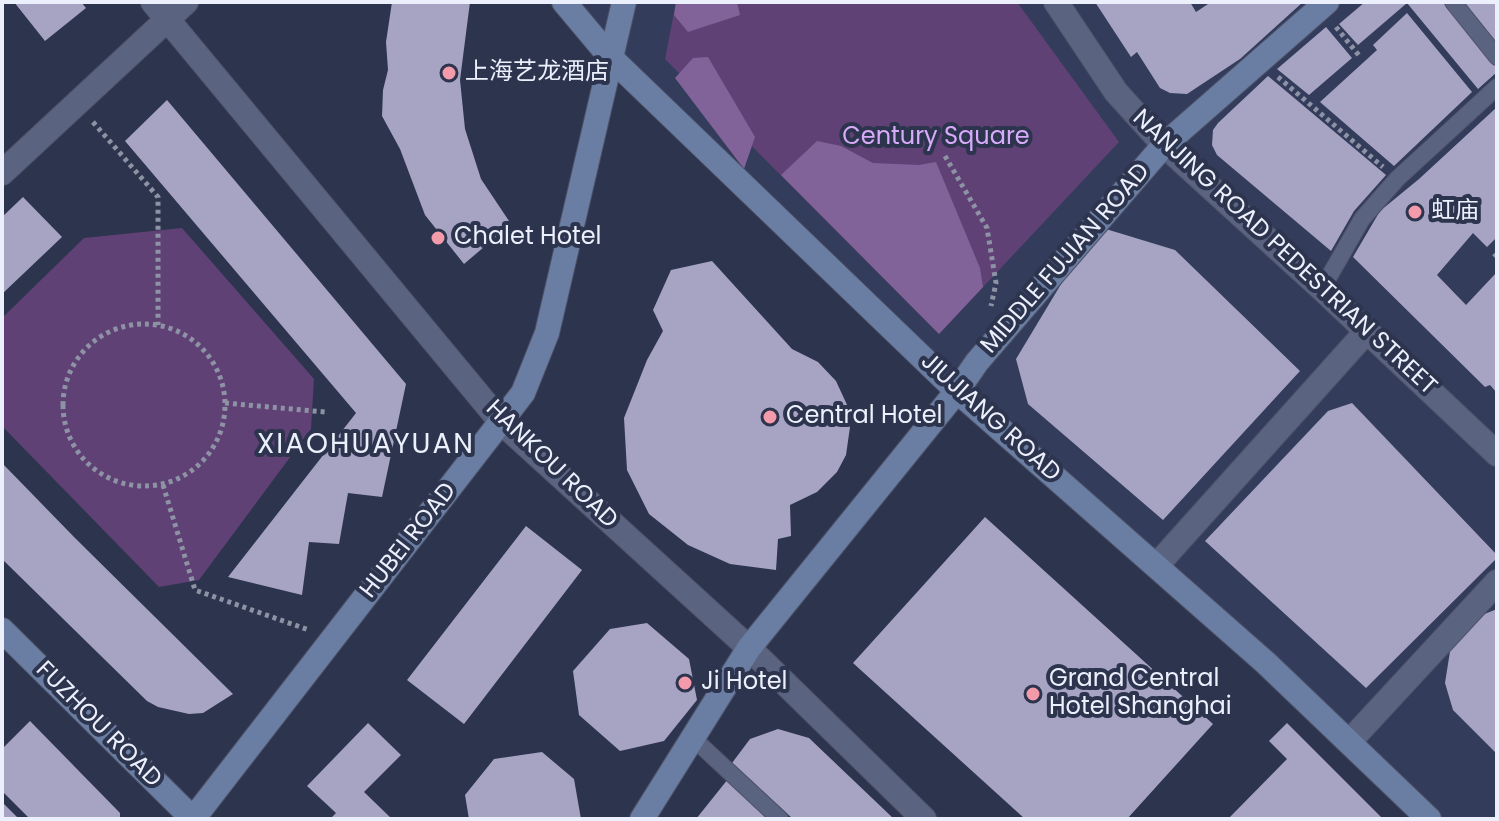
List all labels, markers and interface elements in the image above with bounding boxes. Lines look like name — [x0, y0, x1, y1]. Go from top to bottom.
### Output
place label: 上海艺龙酒店 — [465, 59, 609, 87]
marker: 上海艺龙酒店 — [440, 64, 458, 82]
street label: NANJING ROAD PEDESTRIAN STREET — [1126, 104, 1442, 402]
park label: Century Square — [842, 124, 1030, 152]
street label: MIDDLE FUJIAN ROAD — [976, 158, 1156, 360]
place label: 虹庙 — [1431, 198, 1479, 226]
marker: 虹庙 — [1406, 203, 1424, 221]
place label: Chalet Hotel — [454, 224, 602, 252]
marker: Chalet Hotel — [429, 229, 447, 247]
street label: JIUJIANG ROAD — [914, 348, 1066, 488]
street label: HANKOU ROAD — [479, 395, 623, 535]
place label: Central Hotel — [786, 403, 942, 431]
marker: Central Hotel — [761, 408, 779, 426]
district label: XIAOHUAYUAN — [257, 429, 475, 463]
street label: HUBEI ROAD — [355, 477, 463, 605]
street label: FUZHOU ROAD — [29, 656, 167, 794]
place label: Grand Central Hotel Shanghai — [1049, 666, 1232, 722]
place label: Ji Hotel — [701, 669, 788, 697]
marker: Ji Hotel — [676, 674, 694, 692]
marker: Grand Central Hotel Shanghai — [1024, 685, 1042, 703]

